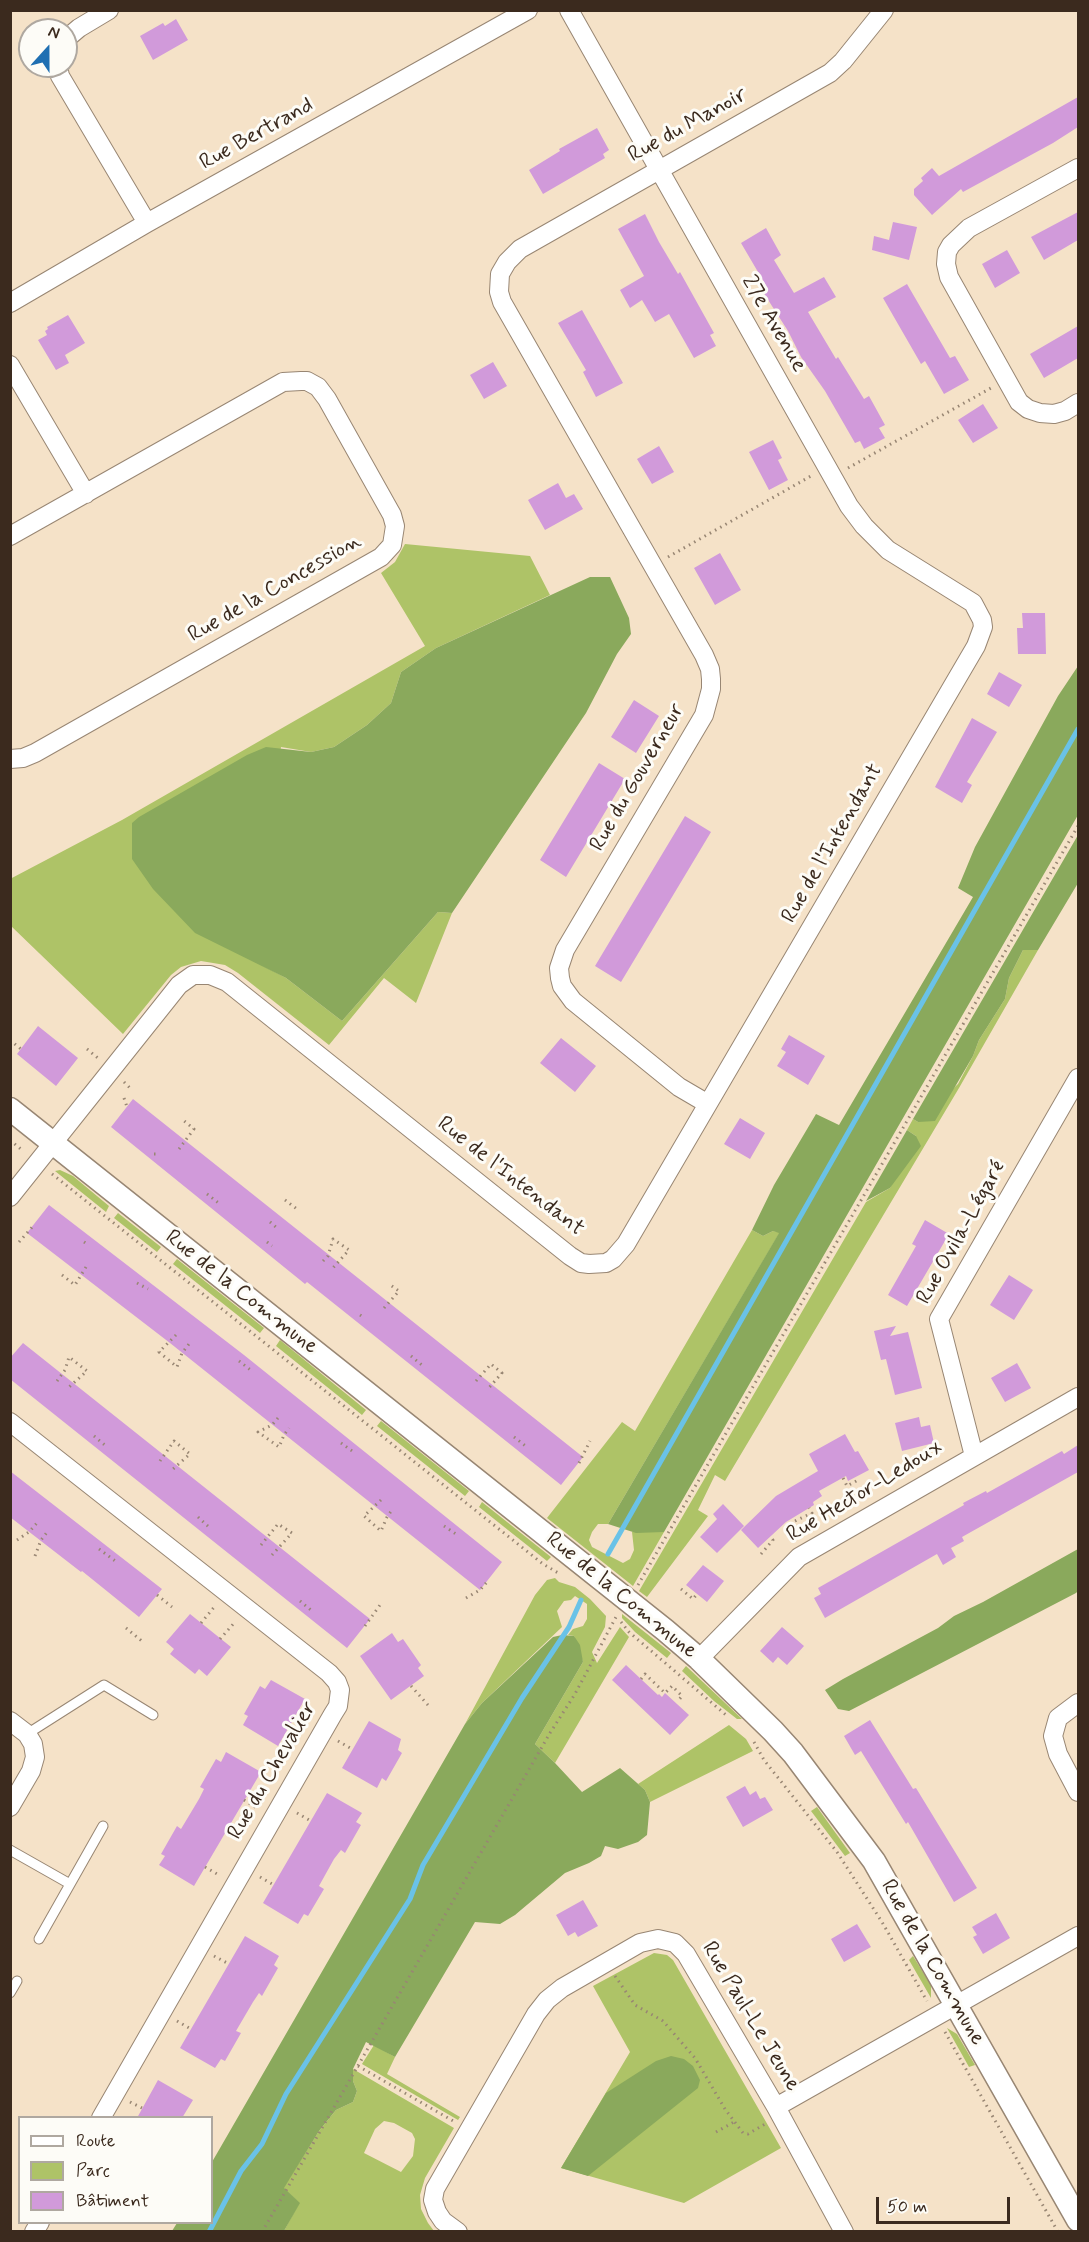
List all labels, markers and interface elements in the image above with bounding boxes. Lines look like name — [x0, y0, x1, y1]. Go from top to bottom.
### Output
north arrow — [18, 18, 78, 78]
text: N — [45, 21, 63, 44]
street label: Rue du Manoir — [624, 83, 752, 169]
street label: Rue Bertrand — [196, 93, 318, 177]
street label: 27e Avenue — [735, 271, 811, 377]
street label: Rue de la Concession — [184, 529, 366, 649]
street label: Rue du Gouverneur — [585, 699, 691, 857]
street label: Rue de l'Intendant — [777, 760, 889, 928]
street label: Rue de l'Intendant — [431, 1111, 589, 1243]
street label: Rue Ovila-Légaré — [912, 1157, 1012, 1309]
street label: Rue de la Commune — [159, 1225, 323, 1361]
street label: Rue Hector-Ledoux — [782, 1435, 948, 1549]
street label: Rue de la Commune — [540, 1527, 702, 1665]
street label: Rue du Chevalier — [223, 1697, 323, 1845]
street label: Rue de la Commune — [874, 1875, 990, 2051]
street label: Rue Paul-Le Jeune — [695, 1937, 805, 2097]
legend — [18, 2116, 213, 2224]
text: Route — [76, 2129, 115, 2153]
text: Parc — [76, 2159, 110, 2183]
scale bar — [879, 2185, 1012, 2223]
text: Bâtiment — [76, 2189, 149, 2213]
text: 50 m — [887, 2195, 927, 2219]

